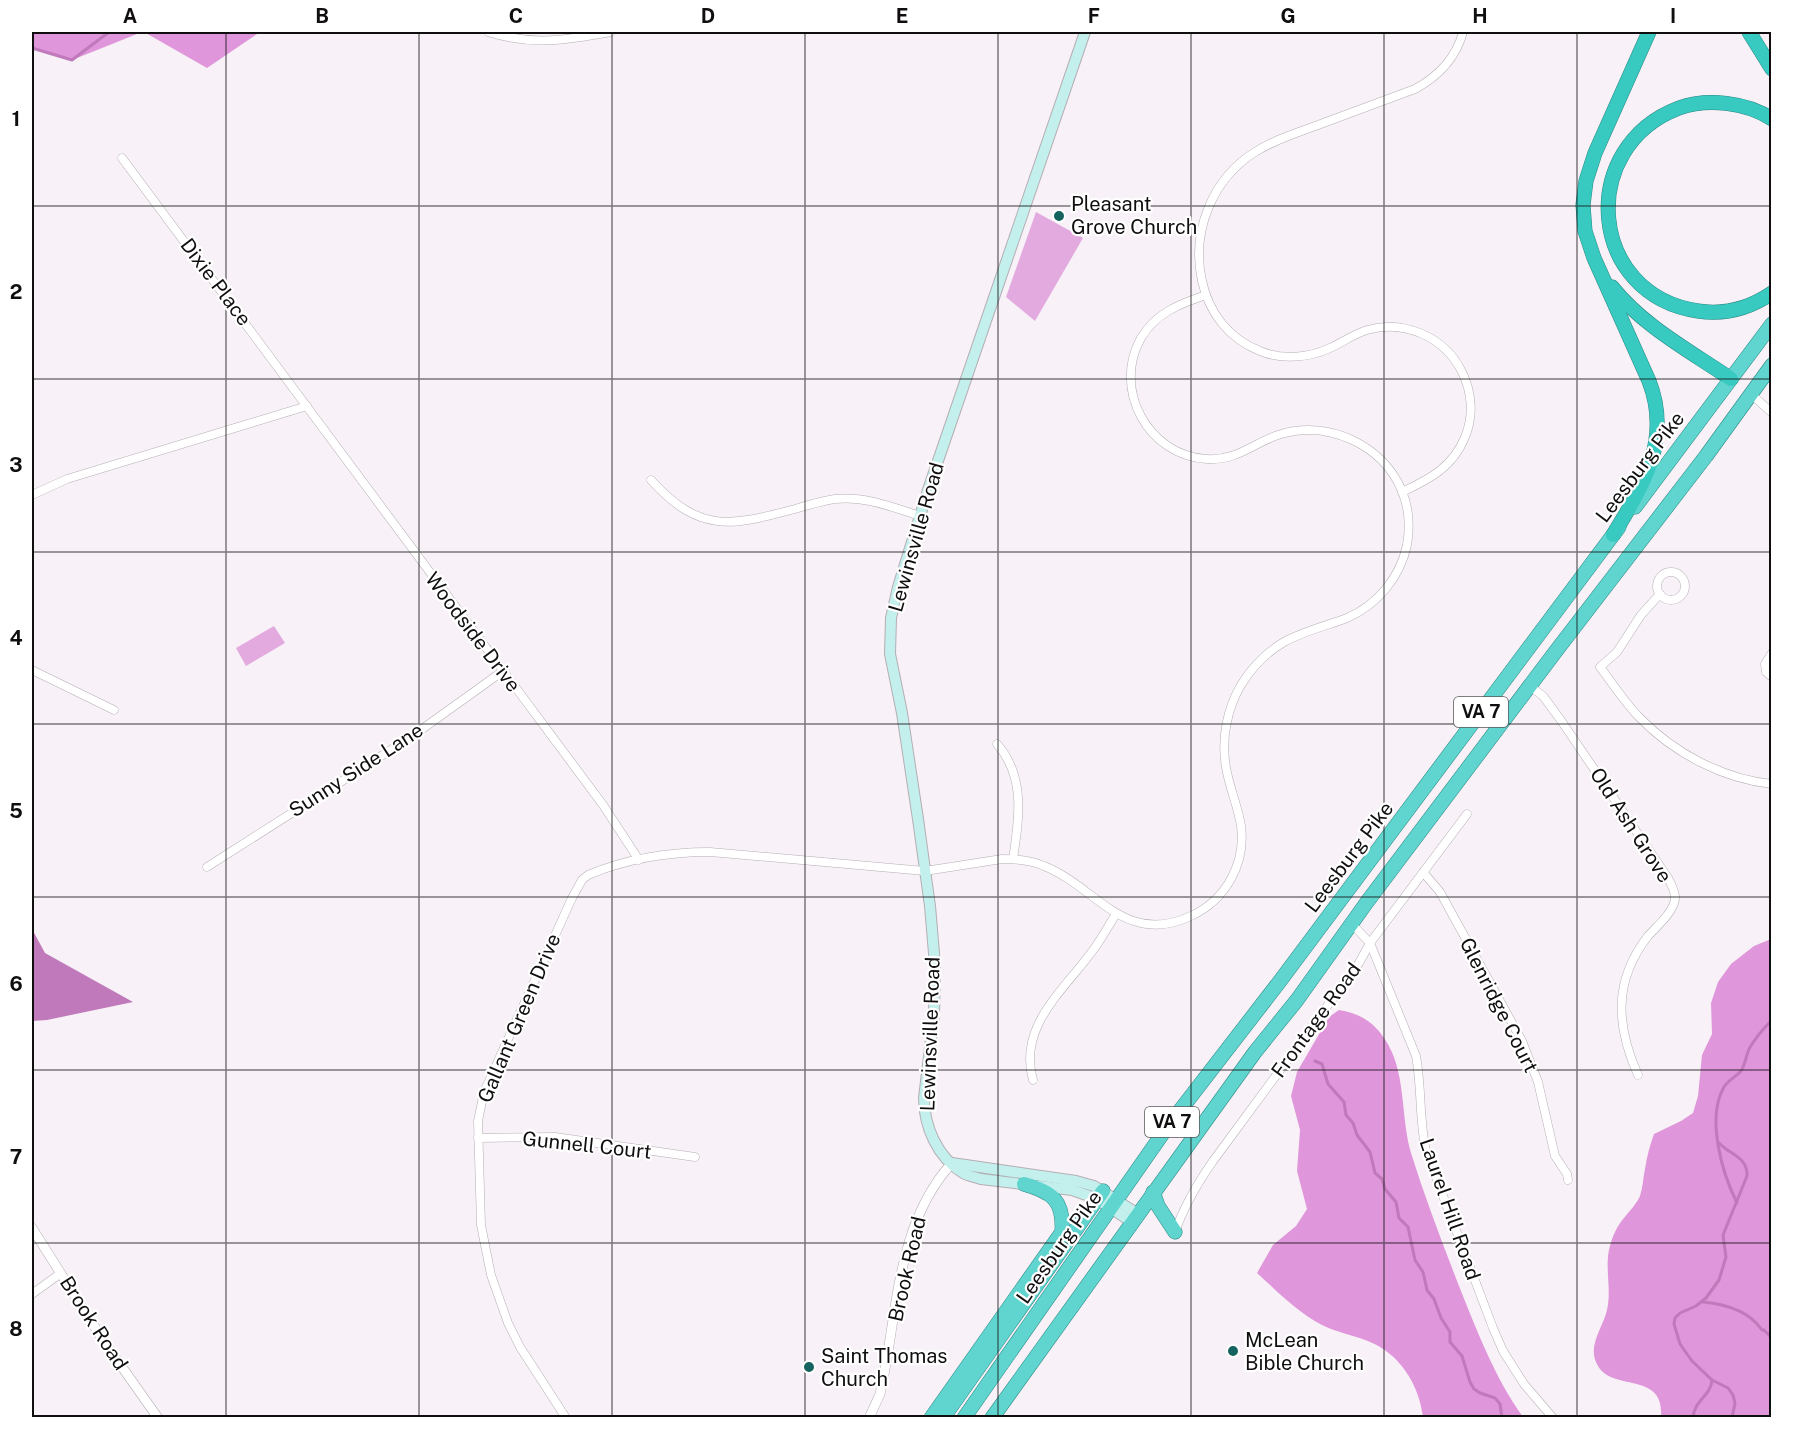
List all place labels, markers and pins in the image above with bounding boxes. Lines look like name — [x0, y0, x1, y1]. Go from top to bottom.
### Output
place label: Pleasant Grove Church — [1071, 192, 1197, 239]
marker: Pleasant Grove Church — [1052, 209, 1066, 223]
place label: McLean Bible Church — [1245, 1328, 1364, 1375]
place label: Saint Thomas Church — [821, 1344, 947, 1391]
marker: McLean Bible Church — [1226, 1344, 1240, 1358]
marker: Saint Thomas Church — [802, 1360, 816, 1374]

